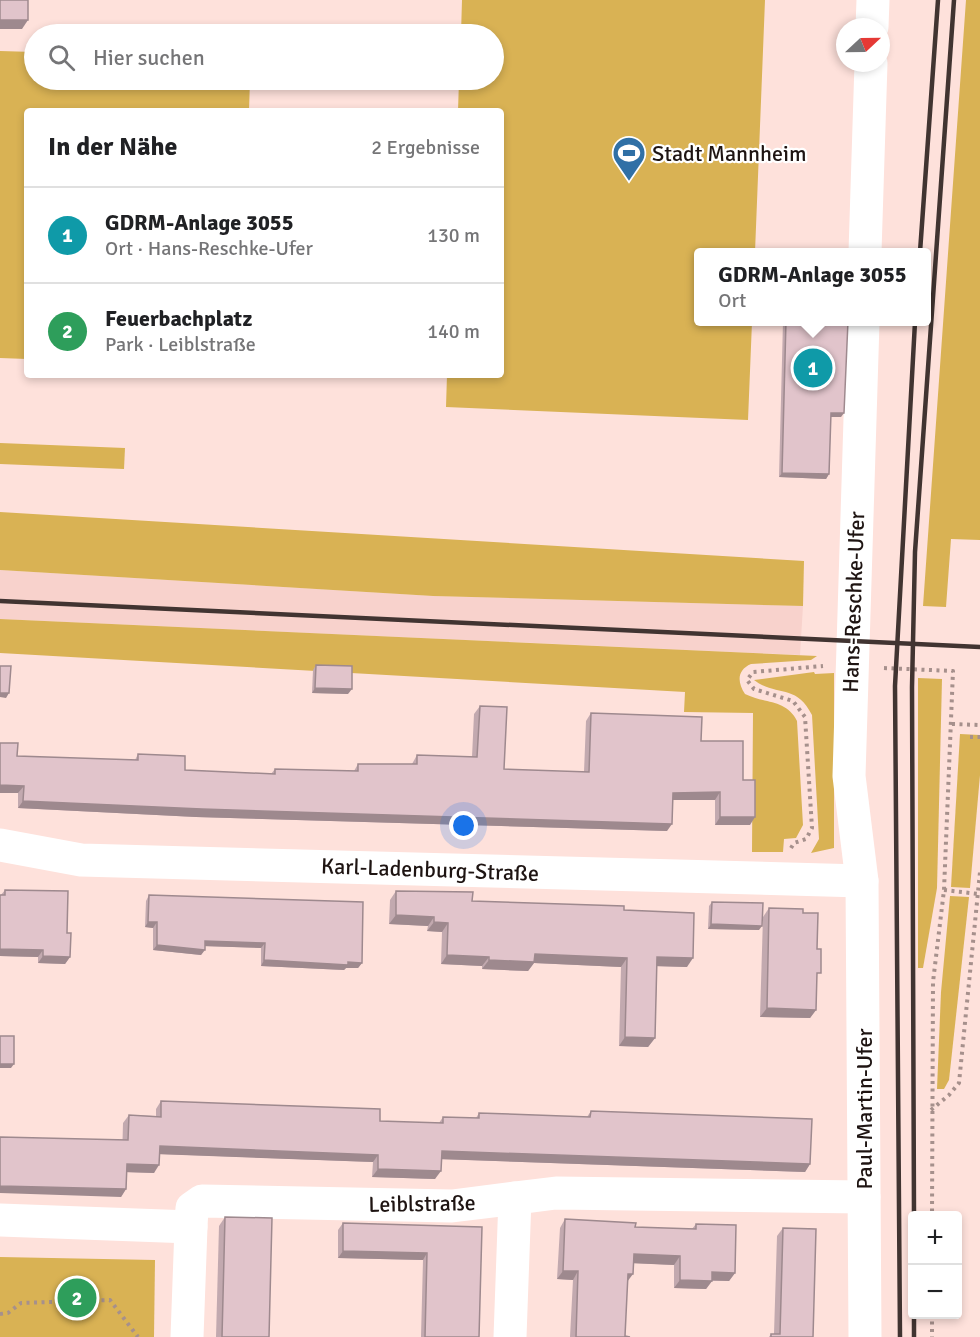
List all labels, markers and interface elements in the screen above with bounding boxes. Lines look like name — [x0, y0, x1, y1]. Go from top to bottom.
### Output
north arrow — [836, 18, 890, 72]
search box — [24, 24, 504, 90]
icon: search — [45, 41, 78, 74]
text: Hier suchen — [93, 44, 205, 71]
text: In der Nähe — [48, 131, 178, 163]
text: 2 Ergebnisse — [371, 135, 480, 160]
sports icon: Stadt Mannheim — [611, 135, 647, 182]
place label: Stadt Mannheim — [652, 140, 807, 167]
text: GDRM-Anlage 3055 — [105, 209, 294, 236]
text: 1 — [62, 223, 73, 248]
text: 130 m — [427, 223, 480, 248]
text: Ort · Hans-Reschke-Ufer — [105, 236, 313, 261]
popup — [694, 248, 931, 326]
text: GDRM-Anlage 3055 — [718, 261, 907, 288]
text: Ort — [718, 288, 746, 313]
text: Feuerbachplatz — [105, 305, 252, 332]
text: 2 — [62, 319, 73, 344]
text: 140 m — [427, 319, 480, 344]
text: Park · Leiblstraße — [105, 332, 256, 357]
pin: 1 — [794, 346, 832, 391]
street label: Hans-Reschke-Ufer — [837, 511, 870, 693]
your location — [449, 811, 478, 840]
street label: Karl-Ladenburg-Straße — [321, 852, 539, 887]
street label: Paul-Martin-Ufer — [851, 1028, 878, 1190]
street label: Leiblstraße — [368, 1189, 476, 1218]
map controls — [908, 1211, 962, 1319]
button: + — [908, 1211, 962, 1265]
button: − — [908, 1265, 962, 1319]
pin: 2 — [58, 1276, 97, 1320]

